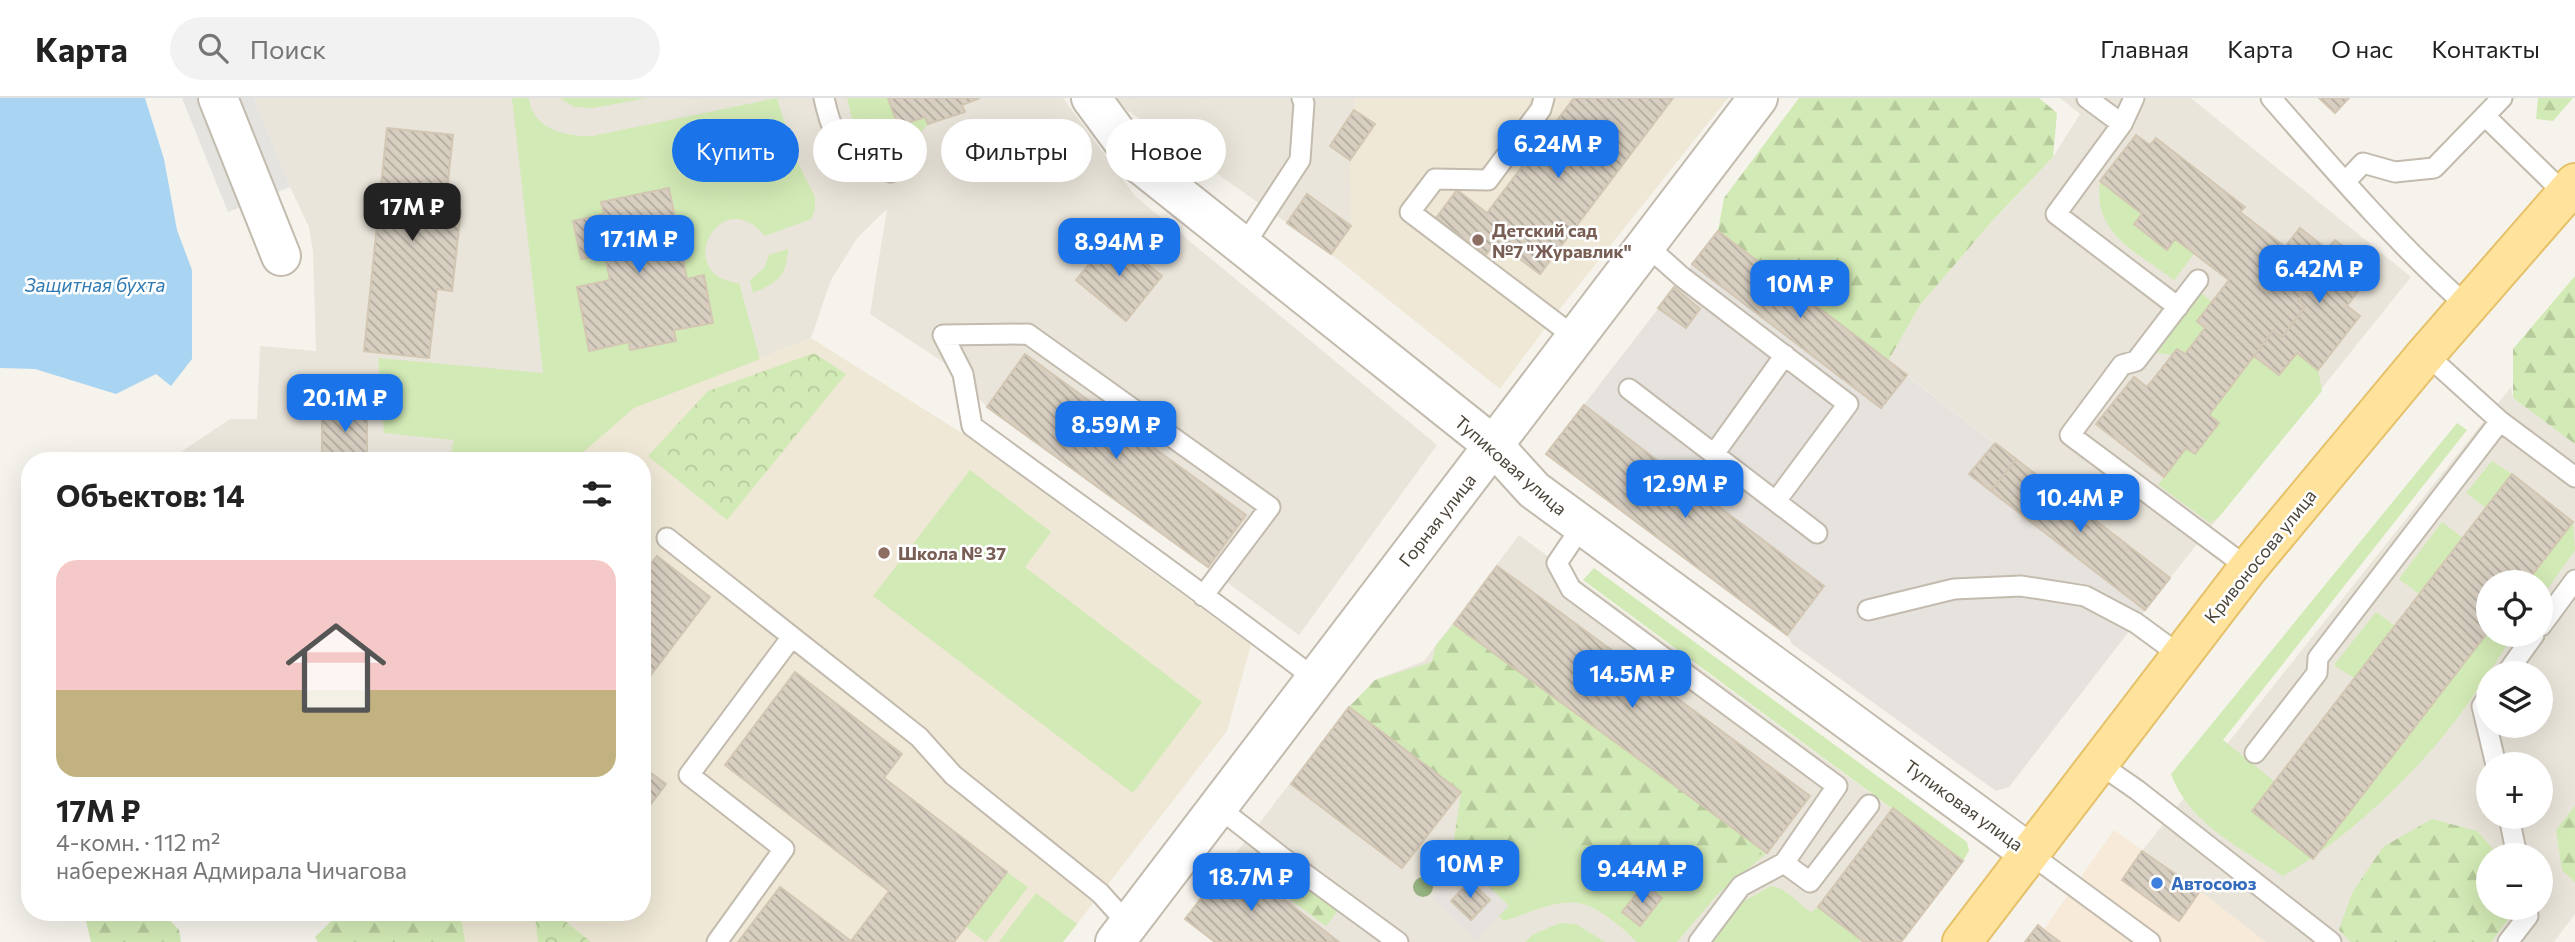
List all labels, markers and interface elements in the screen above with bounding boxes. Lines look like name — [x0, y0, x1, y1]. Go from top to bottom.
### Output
search box — [170, 17, 660, 80]
text: Карта — [35, 28, 128, 69]
icon: search — [194, 29, 232, 67]
text: Поиск — [250, 33, 326, 64]
text: Главная — [2100, 34, 2189, 63]
text: Карта — [2227, 34, 2293, 63]
text: О нас — [2331, 34, 2393, 63]
text: Контакты — [2431, 34, 2540, 63]
chip: Купить — [672, 119, 799, 182]
chip: Снять — [813, 119, 927, 182]
chip: Фильтры — [941, 119, 1092, 182]
chip: Новое — [1106, 119, 1226, 182]
pin: 6.24M ₽ — [1493, 120, 1623, 180]
text: 6.24M ₽ — [1514, 129, 1602, 157]
pin: 17M ₽ — [363, 184, 461, 243]
text: 17M ₽ — [380, 192, 444, 220]
pin: 17.1M ₽ — [574, 216, 704, 275]
pin: 8.94M ₽ — [1054, 218, 1184, 278]
place label: Детский сад №7 "Журавлик" — [1492, 219, 1632, 262]
text: 17.1M ₽ — [600, 224, 678, 252]
text: 8.94M ₽ — [1074, 227, 1164, 255]
marker: Детский сад №7 "Журавлик" — [1470, 232, 1486, 248]
pin: 6.42M ₽ — [2254, 246, 2384, 305]
text: 6.42M ₽ — [2275, 254, 2363, 282]
pin: 10M ₽ — [1751, 260, 1849, 320]
text: 10M ₽ — [1766, 269, 1834, 297]
water label: Защитная бухта — [25, 273, 165, 296]
pin: 20.1M ₽ — [280, 374, 410, 434]
text: 20.1M ₽ — [303, 383, 387, 411]
pin: 8.59M ₽ — [1051, 402, 1181, 461]
text: 8.59M ₽ — [1071, 410, 1161, 438]
street label: Тупиковая улица — [1450, 410, 1572, 520]
pin: 12.9M ₽ — [1620, 460, 1750, 520]
street label: Горная улица — [1394, 469, 1480, 571]
text: 12.9M ₽ — [1642, 469, 1728, 497]
pin: 10.4M ₽ — [2015, 474, 2145, 534]
icon: filters — [578, 475, 616, 513]
text: Объектов: 14 — [56, 476, 245, 513]
text: 10.4M ₽ — [2036, 483, 2124, 511]
street label: Кривоносова улица — [2199, 485, 2321, 627]
place label: Школа № 37 — [898, 542, 1006, 564]
marker: Школа № 37 — [876, 545, 892, 561]
map controls — [2476, 570, 2553, 920]
button: locate — [2476, 570, 2553, 647]
icon: home — [273, 605, 399, 731]
pin: 14.5M ₽ — [1567, 650, 1697, 710]
text: 14.5M ₽ — [1589, 659, 1675, 687]
button: layers — [2476, 661, 2553, 738]
button: + — [2476, 752, 2553, 829]
street label: Тупиковая улица — [1900, 755, 2028, 855]
text: 17M ₽ — [56, 791, 140, 828]
text: 4-комн. · 112 m² — [56, 828, 220, 856]
pin: 10M ₽ — [1421, 840, 1519, 900]
button: − — [2476, 843, 2553, 920]
pin: 9.44M ₽ — [1577, 846, 1707, 905]
text: 10M ₽ — [1436, 849, 1504, 877]
pin: 18.7M ₽ — [1186, 854, 1316, 913]
text: 9.44M ₽ — [1597, 854, 1687, 882]
text: набережная Адмирала Чичагова — [56, 856, 407, 884]
text: 18.7M ₽ — [1209, 862, 1293, 890]
place label: Автосоюз — [2171, 872, 2257, 894]
marker: Автосоюз — [2149, 875, 2165, 891]

